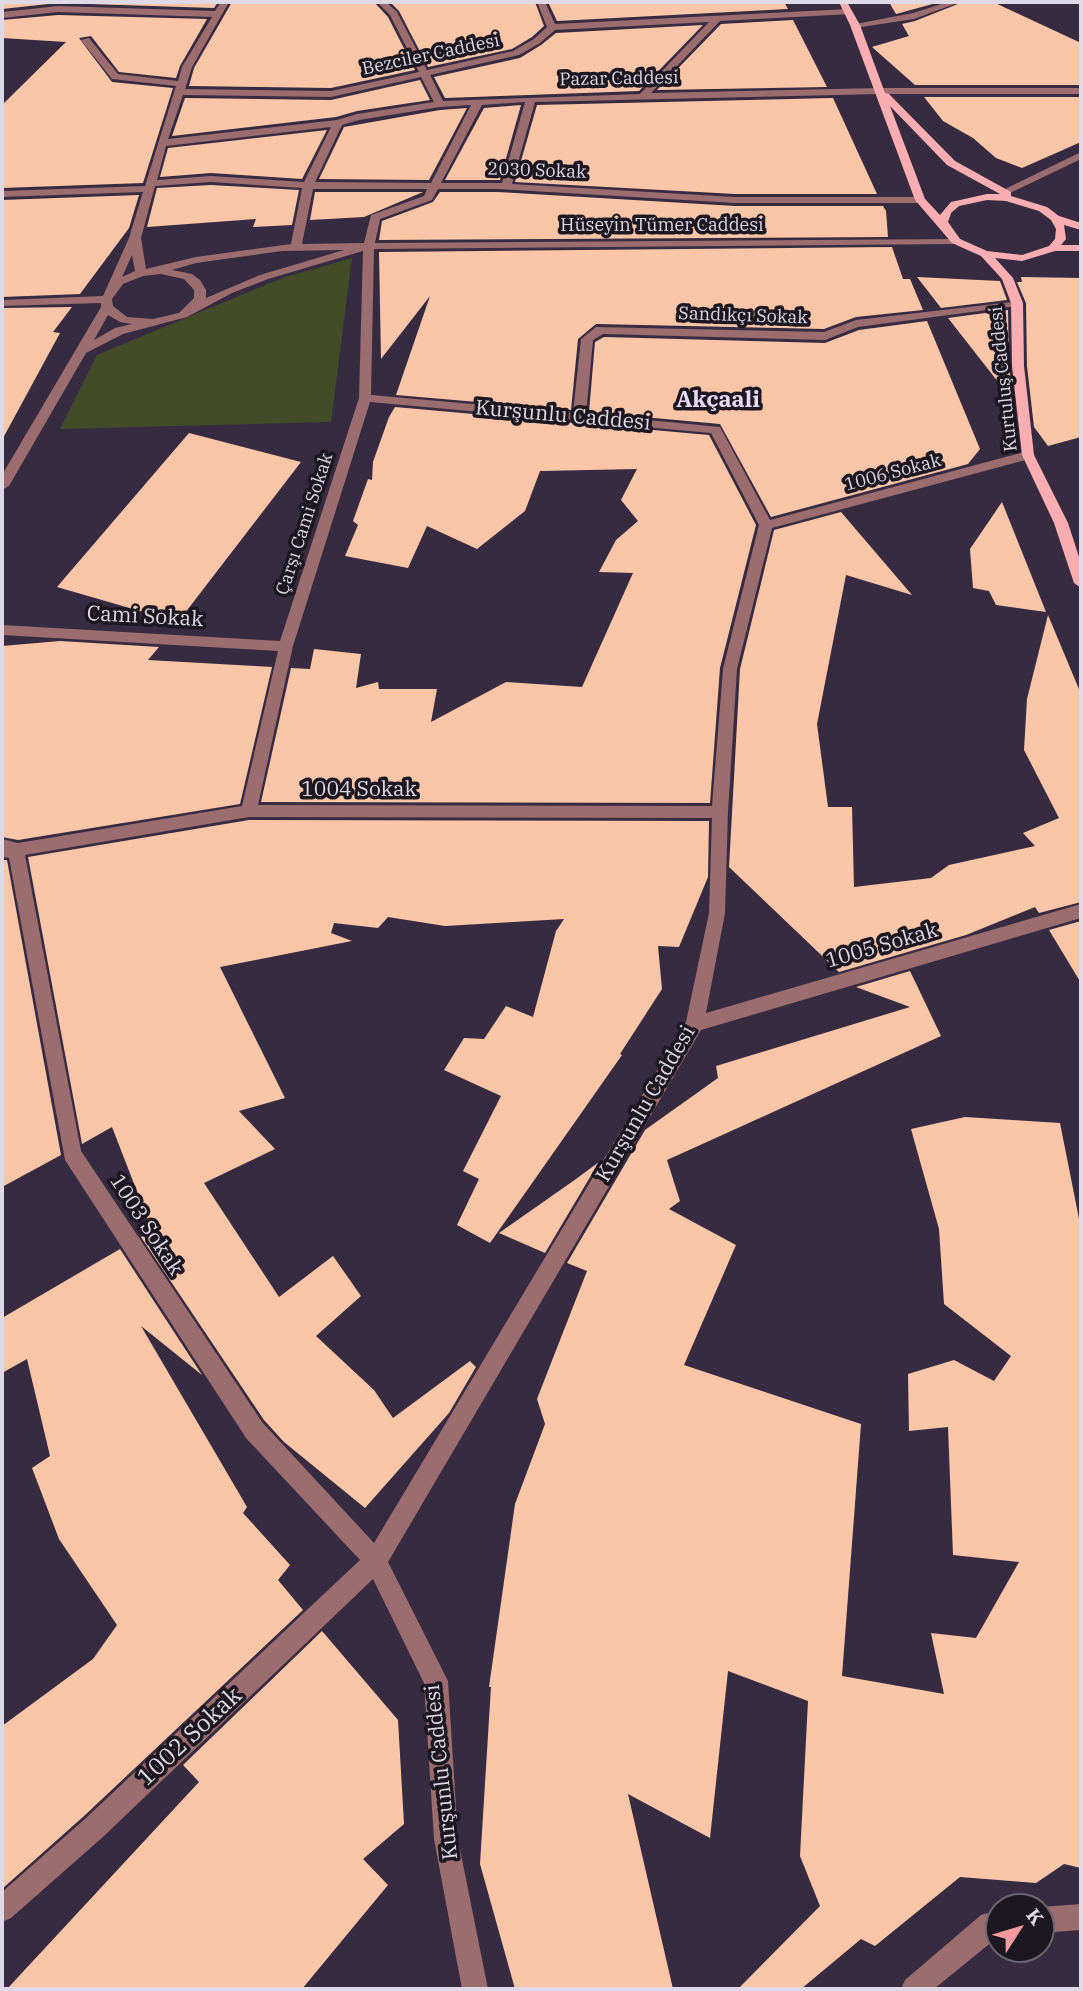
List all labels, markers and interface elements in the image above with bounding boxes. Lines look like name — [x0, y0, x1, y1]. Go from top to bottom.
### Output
street label: Bezciler Caddesi — [360, 30, 502, 80]
street label: Pazar Caddesi — [559, 67, 679, 91]
street label: 2030 Sokak — [487, 158, 587, 184]
street label: Hüseyin Tümer Caddesi — [560, 215, 764, 237]
street label: Sandıkçı Sokak — [678, 303, 808, 329]
street label: Kurtuluş Caddesi — [986, 305, 1022, 453]
district label: Akçaali — [676, 386, 760, 414]
street label: Kurşunlu Caddesi — [474, 396, 652, 436]
street label: Çarşı Cami Sokak — [272, 450, 338, 598]
street label: 1006 Sokak — [842, 450, 944, 496]
street label: Cami Sokak — [86, 601, 204, 633]
street label: 1004 Sokak — [301, 777, 417, 803]
street label: 1005 Sokak — [823, 918, 941, 974]
street label: Kurşunlu Caddesi — [591, 1021, 701, 1187]
street label: 1003 Sokak — [104, 1170, 188, 1280]
street label: 1002 Sokak — [132, 1681, 248, 1793]
street label: Kurşunlu Caddesi — [420, 1683, 464, 1861]
north arrow — [985, 1893, 1055, 1963]
text: K — [1021, 1904, 1049, 1930]

